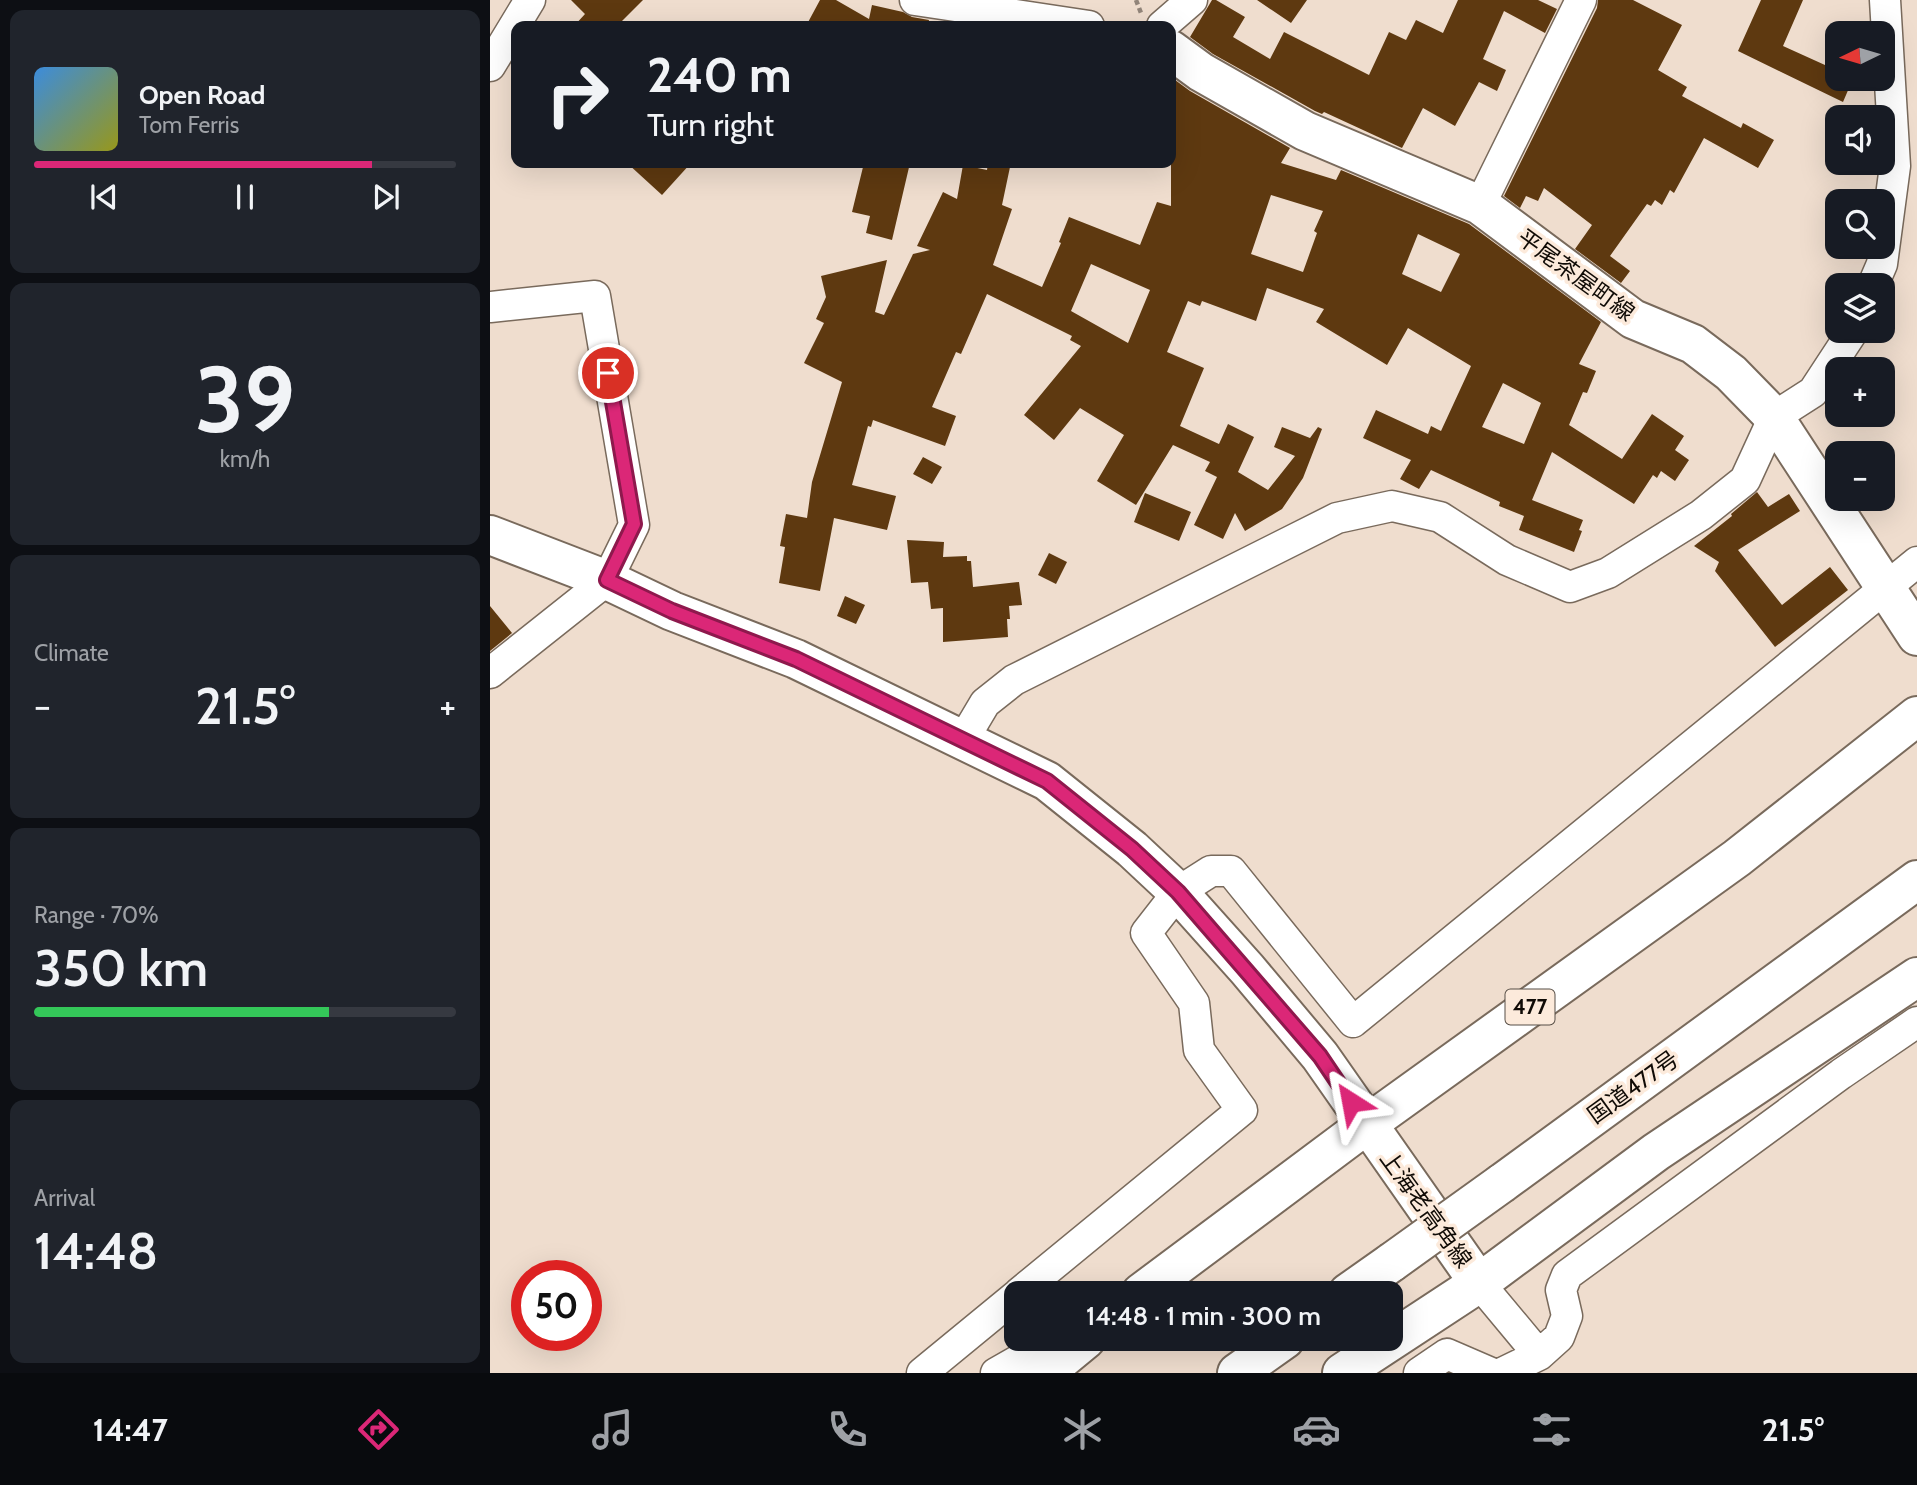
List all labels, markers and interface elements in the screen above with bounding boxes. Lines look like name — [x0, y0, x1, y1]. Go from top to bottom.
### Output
north arrow — [1825, 21, 1895, 91]
map controls — [1825, 21, 1895, 511]
text: 240 m — [647, 45, 792, 104]
icon: right — [532, 49, 623, 140]
text: Open Road — [139, 79, 265, 111]
text: Turn right — [647, 105, 774, 144]
button: sound — [1825, 105, 1895, 175]
text: Tom Ferris — [139, 111, 239, 139]
icon: previous — [85, 178, 123, 216]
icon: pause — [226, 178, 264, 216]
icon: next — [367, 178, 405, 216]
button: search — [1825, 189, 1895, 259]
street label: 平尾茶屋町線 — [1512, 223, 1640, 327]
button: layers — [1825, 273, 1895, 343]
pin — [578, 343, 638, 403]
text: 39 — [195, 344, 295, 455]
icon: arrive — [589, 354, 627, 392]
button: + — [1825, 357, 1895, 427]
button: − — [1825, 441, 1895, 511]
text: km/h — [220, 445, 270, 473]
text: Climate — [34, 639, 109, 667]
text: 21.5° — [195, 674, 295, 737]
text: − — [34, 682, 51, 729]
text: + — [439, 682, 456, 729]
text: Range · 70% — [34, 901, 159, 929]
text: 350 km — [34, 936, 208, 999]
road number: 477 — [1506, 990, 1554, 1024]
street label: 国道477号 — [1582, 1045, 1684, 1129]
position arrow — [1314, 1065, 1388, 1139]
street label: 上海老高角線 — [1374, 1145, 1478, 1273]
text: Arrival — [34, 1184, 95, 1212]
text: 14:48 — [34, 1219, 158, 1282]
speed limit sign: 50 — [511, 1260, 602, 1351]
text: 14:48 · 1 min · 300 m — [1086, 1300, 1321, 1332]
icon: directions — [354, 1405, 403, 1454]
icon: music — [588, 1405, 637, 1454]
icon: phone — [823, 1405, 872, 1454]
icon: climate — [1058, 1405, 1107, 1454]
icon: car — [1292, 1405, 1341, 1454]
icon: filters — [1527, 1405, 1576, 1454]
text: 14:47 — [93, 1410, 168, 1449]
text: 21.5° — [1762, 1410, 1824, 1449]

